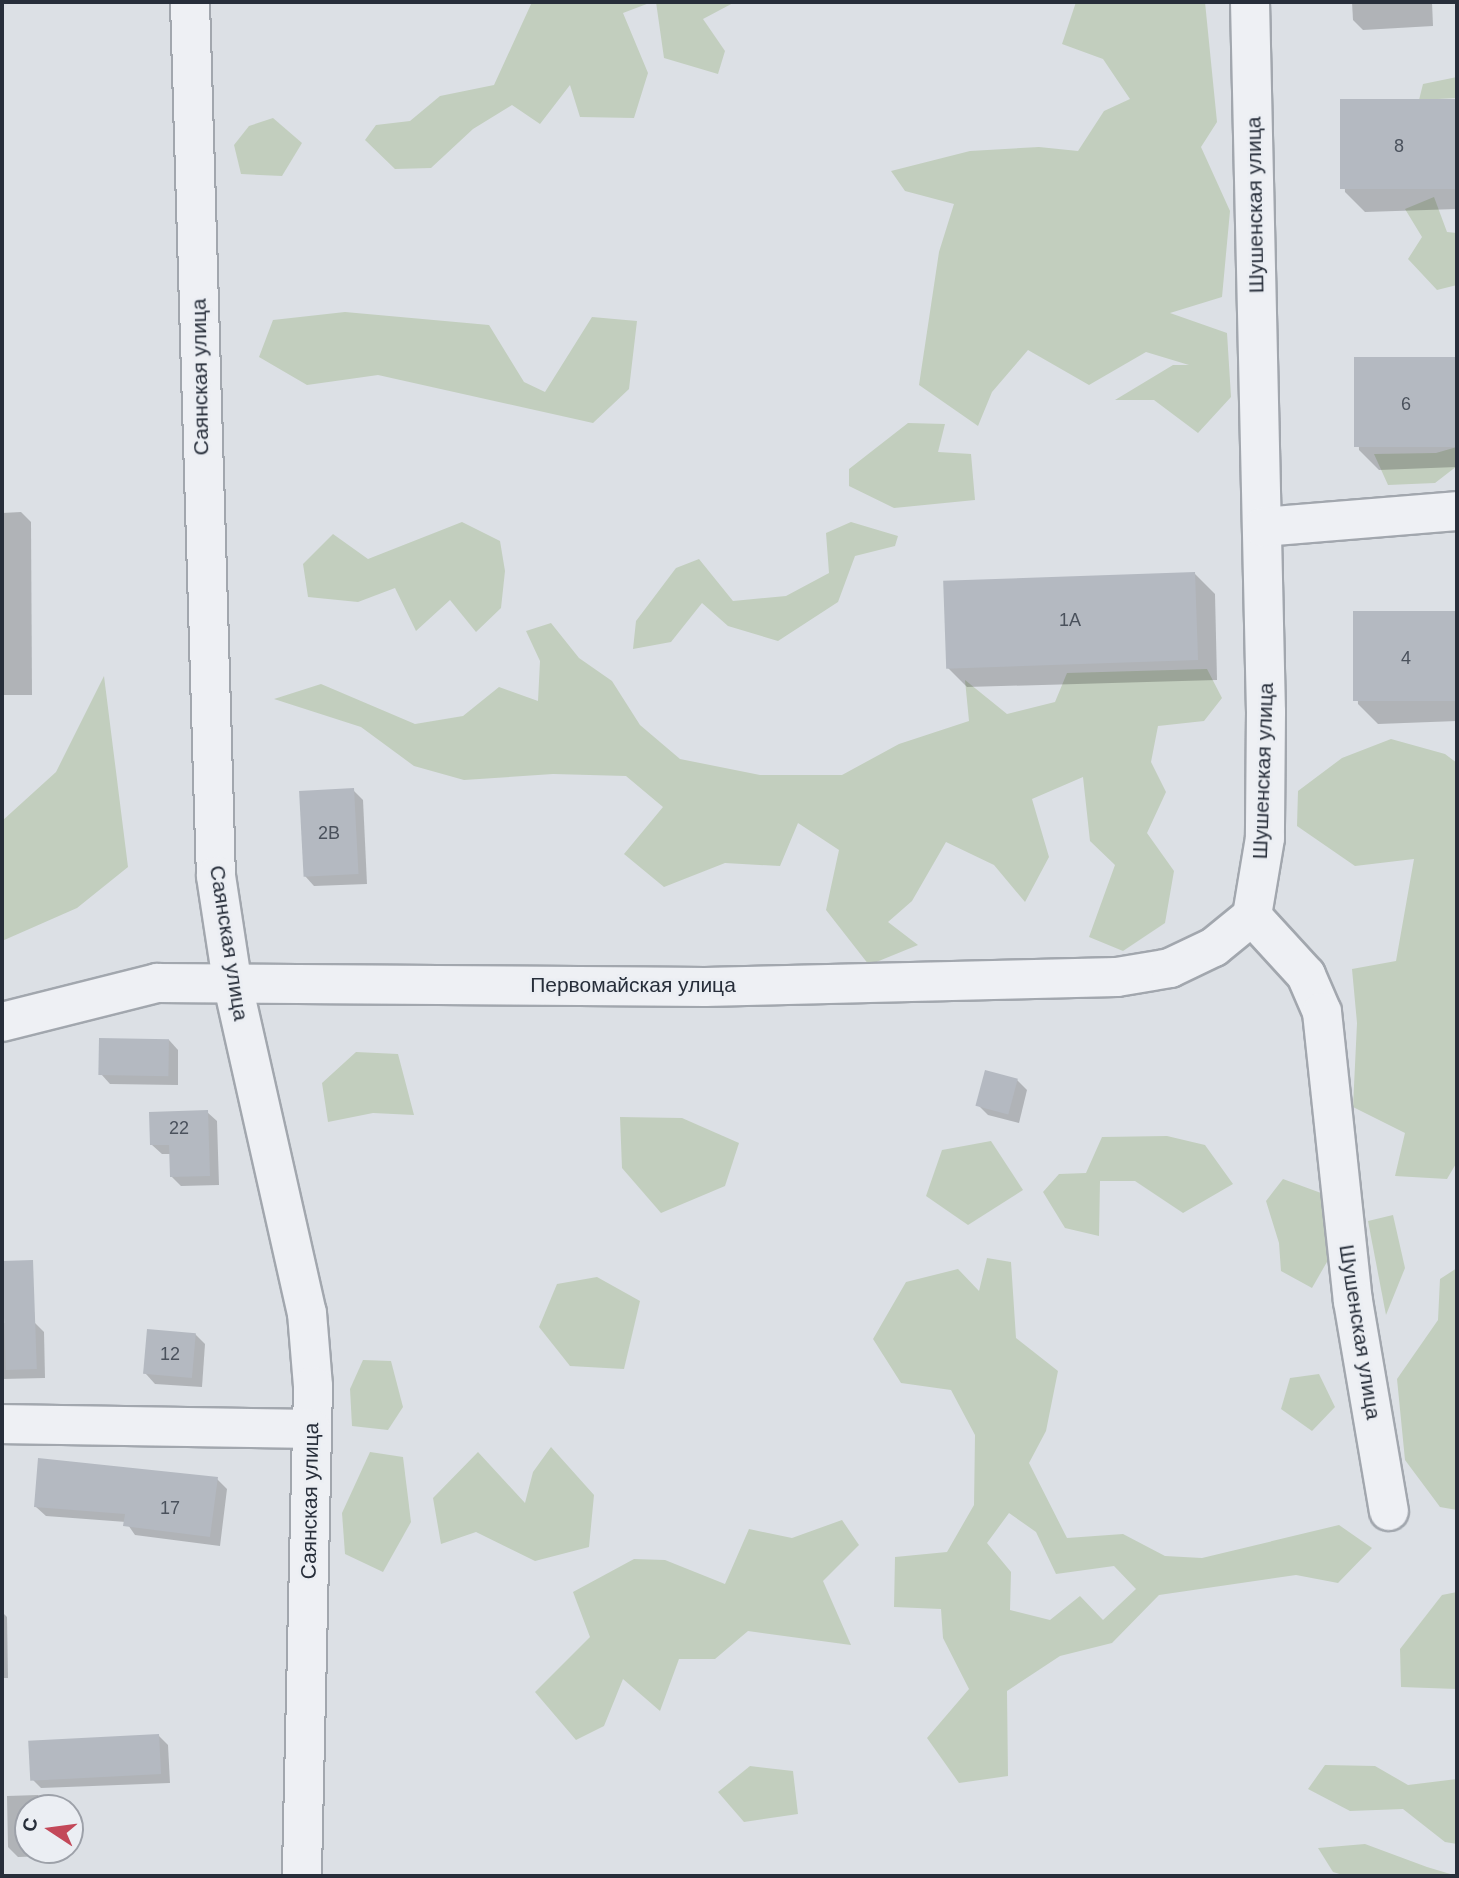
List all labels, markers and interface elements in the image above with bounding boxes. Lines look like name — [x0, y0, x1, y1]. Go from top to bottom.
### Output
street label: Шушенская улица — [1241, 116, 1269, 294]
house number: 8 — [1394, 135, 1404, 157]
street label: Саянская улица — [186, 298, 214, 456]
house number: 6 — [1401, 393, 1411, 415]
house number: 1А — [1059, 609, 1081, 631]
house number: 4 — [1401, 647, 1411, 669]
street label: Шушенская улица — [1247, 682, 1279, 860]
house number: 2В — [318, 822, 340, 844]
street label: Саянская улица — [204, 864, 254, 1022]
street label: Первомайская улица — [530, 972, 736, 998]
house number: 22 — [169, 1117, 189, 1139]
street label: Шушенская улица — [1334, 1243, 1386, 1421]
house number: 12 — [160, 1343, 180, 1365]
street label: Саянская улица — [296, 1422, 324, 1580]
house number: 17 — [160, 1497, 180, 1519]
north arrow — [14, 1794, 84, 1864]
text: С — [18, 1816, 42, 1834]

